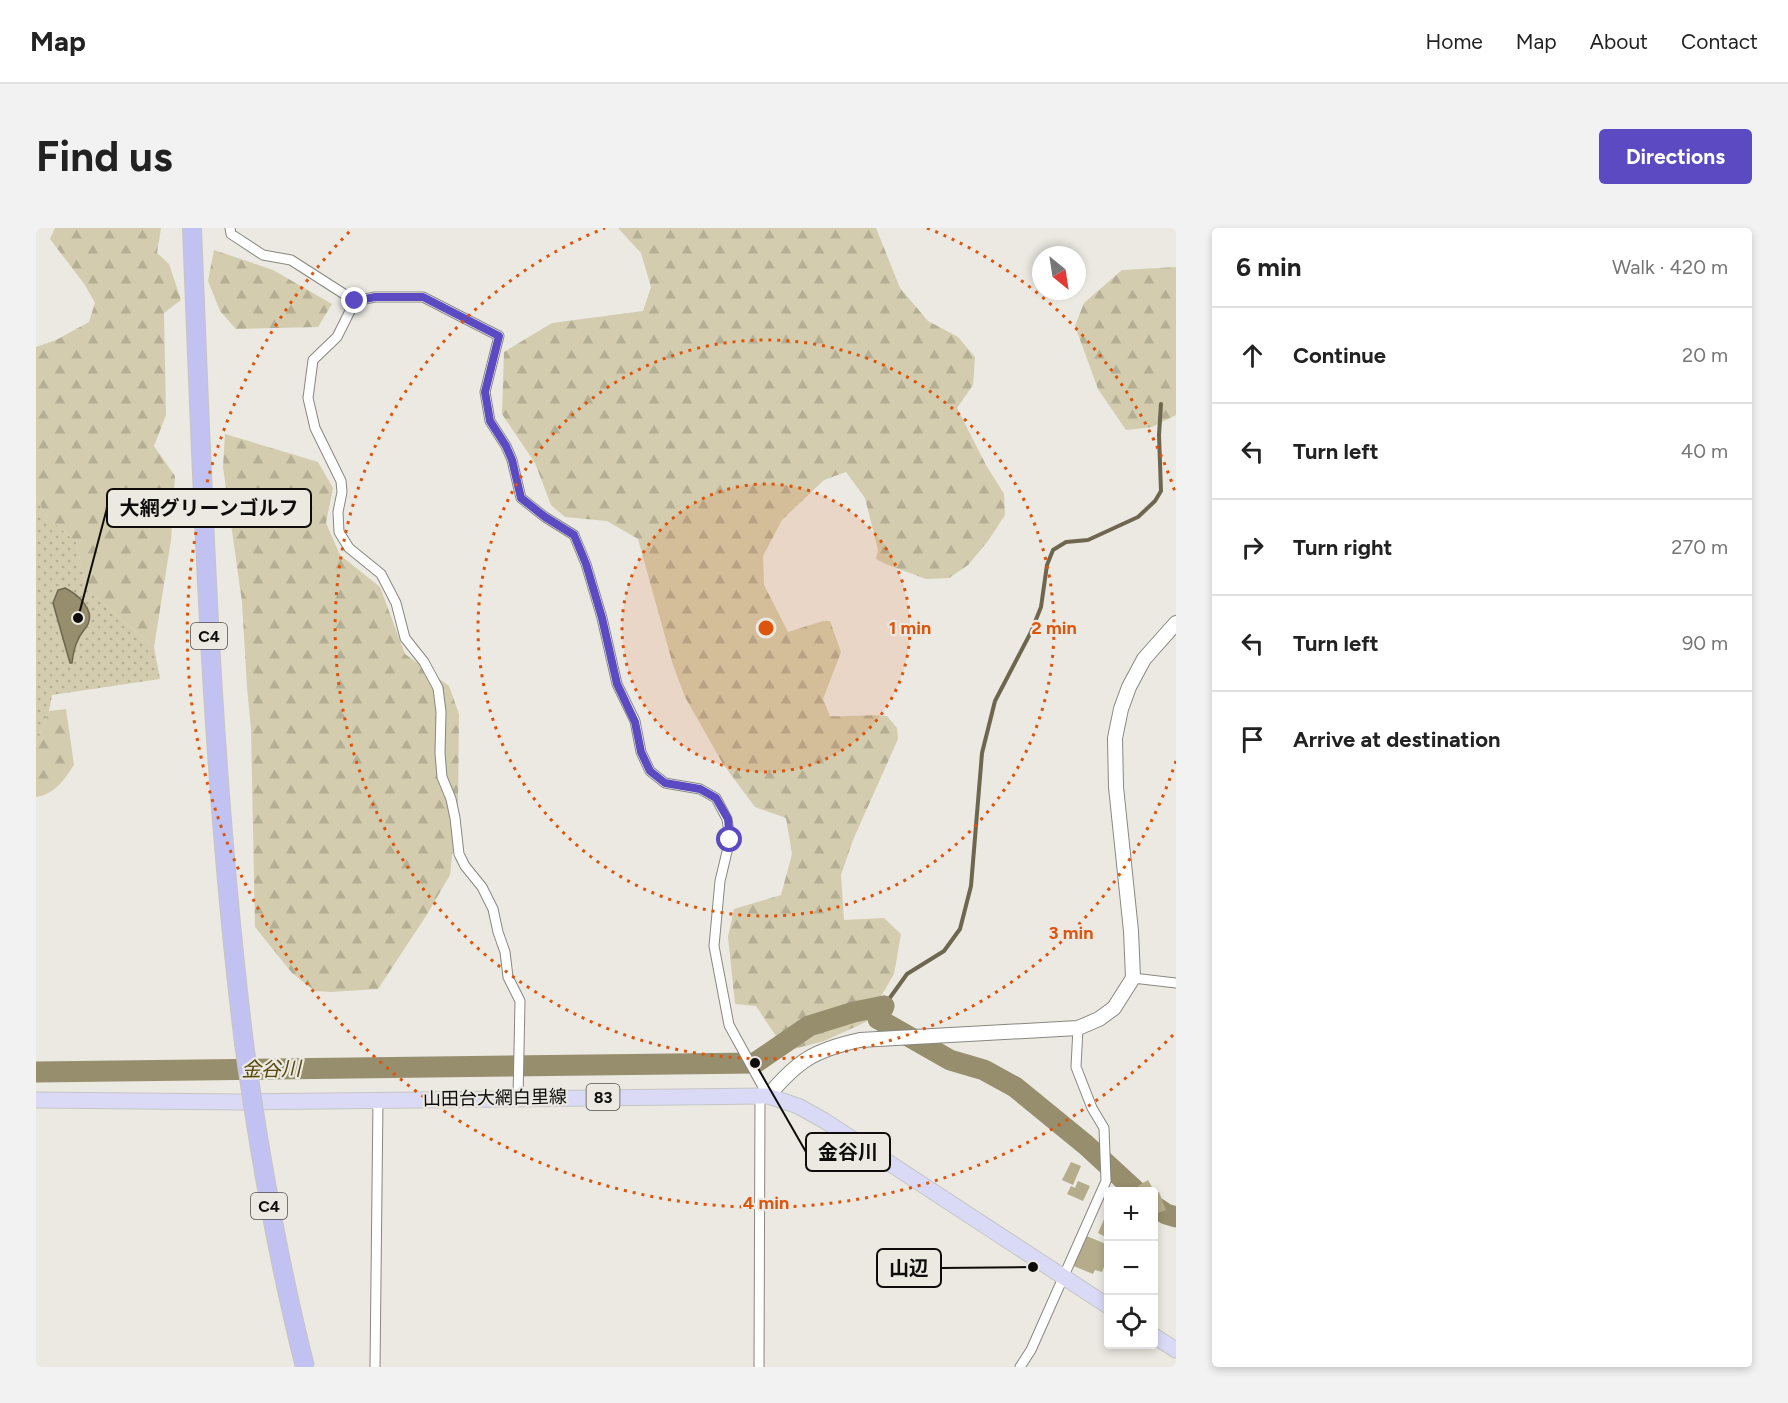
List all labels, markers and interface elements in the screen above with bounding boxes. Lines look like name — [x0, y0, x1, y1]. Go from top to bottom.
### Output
text: Map — [30, 24, 86, 58]
text: Home — [1426, 29, 1483, 54]
text: Map — [1516, 29, 1557, 54]
text: About — [1590, 29, 1648, 54]
text: Contact — [1681, 29, 1758, 54]
button: Directions — [1599, 129, 1752, 184]
text: Find us — [36, 131, 173, 182]
north arrow — [1032, 246, 1086, 300]
text: 6 min — [1236, 251, 1302, 283]
text: Walk · 420 m — [1612, 255, 1728, 279]
route end — [341, 287, 367, 313]
icon: ahead — [1236, 339, 1269, 372]
text: Continue — [1293, 342, 1386, 369]
text: 20 m — [1682, 343, 1728, 367]
icon: left — [1236, 435, 1269, 468]
text: Turn left — [1293, 438, 1379, 465]
text: 40 m — [1681, 439, 1728, 463]
callout: 大網グリーンゴルフ — [107, 489, 311, 527]
text: 大網グリーンゴルフ — [120, 496, 299, 520]
icon: right — [1236, 531, 1269, 564]
text: Turn right — [1293, 534, 1392, 561]
text: 270 m — [1671, 535, 1728, 559]
text: 1 min — [889, 617, 931, 639]
text: 2 min — [1031, 617, 1077, 639]
centre of rings — [756, 618, 776, 638]
road number: C4 — [191, 623, 227, 649]
icon: left — [1236, 627, 1269, 660]
text: Turn left — [1293, 630, 1379, 657]
text: 90 m — [1682, 631, 1728, 655]
icon: arrive — [1236, 723, 1269, 756]
text: Arrive at destination — [1293, 726, 1501, 753]
route start — [716, 826, 742, 852]
text: 3 min — [1049, 922, 1093, 944]
water label: 金谷川 — [241, 1056, 303, 1082]
road number: 83 — [586, 1084, 620, 1110]
street label: 山田台大網白里線 — [423, 1086, 567, 1110]
callout: 金谷川 — [806, 1133, 890, 1171]
text: 金谷川 — [818, 1140, 878, 1164]
map controls — [1104, 1187, 1158, 1349]
button: + — [1104, 1187, 1158, 1241]
text: 4 min — [743, 1192, 789, 1214]
road number: C4 — [251, 1193, 287, 1219]
button: − — [1104, 1241, 1158, 1295]
callout: 山辺 — [877, 1249, 941, 1287]
text: 山辺 — [889, 1256, 929, 1280]
button: locate — [1104, 1295, 1158, 1349]

